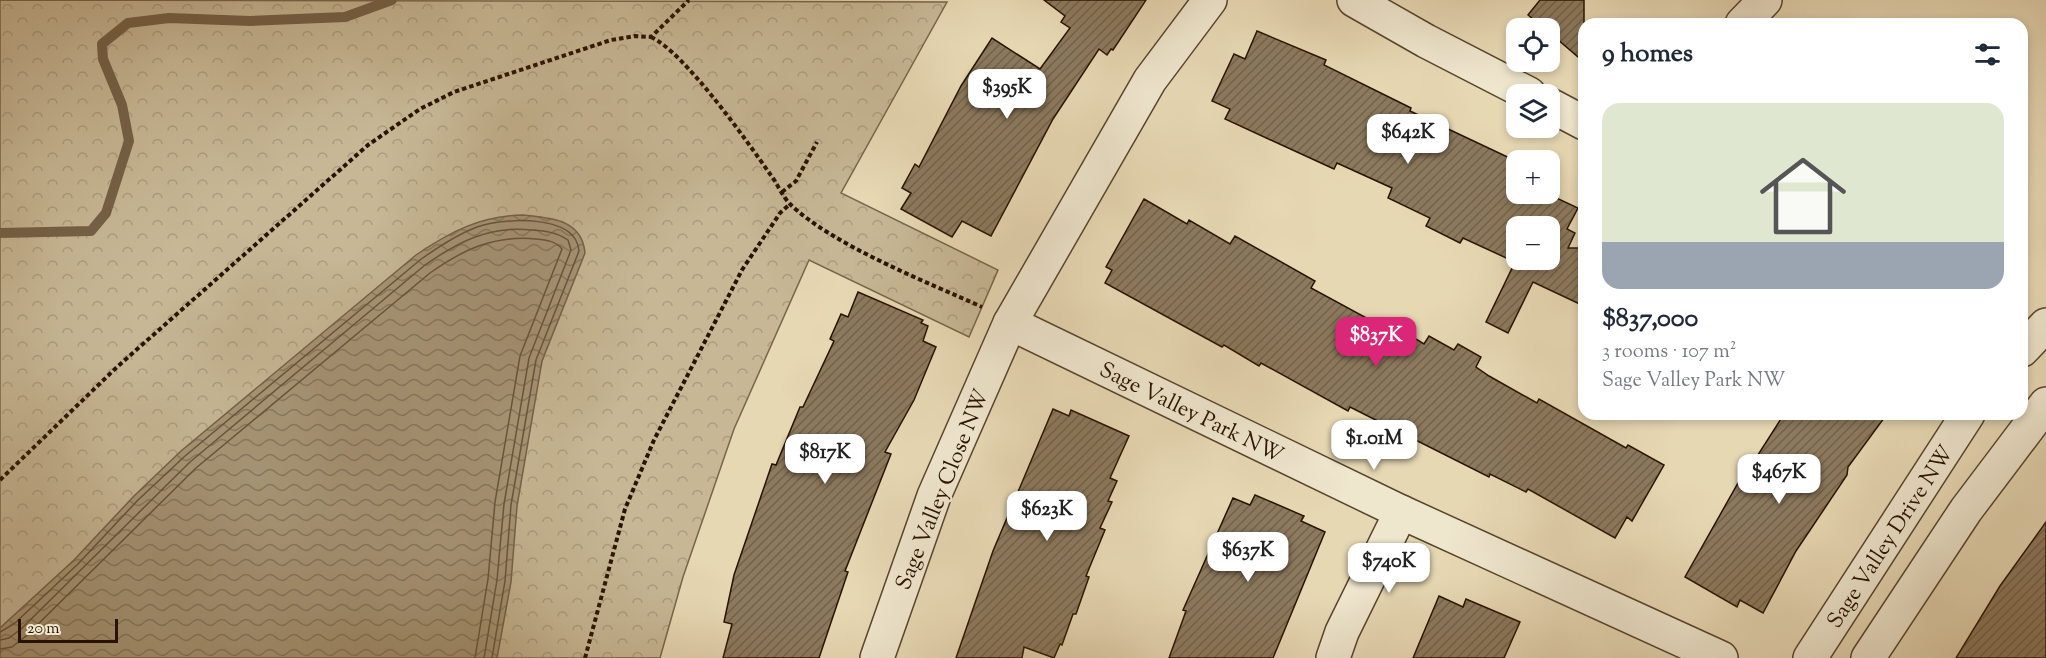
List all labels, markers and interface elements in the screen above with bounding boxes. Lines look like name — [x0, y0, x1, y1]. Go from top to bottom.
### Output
map controls — [1506, 18, 1560, 270]
button: locate — [1506, 18, 1560, 72]
text: 9 homes — [1602, 36, 1693, 73]
icon: filters — [1971, 38, 2004, 71]
pin: $395K — [965, 69, 1049, 120]
text: $395K — [982, 74, 1032, 103]
button: layers — [1506, 84, 1560, 138]
pin: $642K — [1366, 114, 1450, 165]
text: $642K — [1381, 119, 1435, 148]
icon: home — [1749, 142, 1857, 250]
button: + — [1506, 150, 1560, 204]
button: − — [1506, 216, 1560, 270]
text: $837,000 — [1602, 301, 1698, 338]
pin: $837K — [1334, 317, 1418, 368]
text: $837K — [1349, 322, 1403, 351]
text: 3 rooms · 107 m² — [1602, 338, 1736, 367]
street label: Sage Valley Park NW — [1093, 355, 1288, 472]
text: Sage Valley Park NW — [1602, 367, 1785, 396]
street label: Sage Valley Close NW — [889, 385, 999, 595]
pin: $1.01M — [1325, 420, 1423, 471]
text: $1.01M — [1345, 425, 1403, 454]
pin: $817K — [783, 434, 867, 485]
text: $817K — [799, 439, 851, 468]
street label: Sage Valley Drive NW — [1820, 440, 1963, 635]
pin: $467K — [1737, 454, 1821, 505]
text: $467K — [1752, 459, 1807, 488]
pin: $623K — [1005, 491, 1089, 542]
text: $623K — [1021, 496, 1073, 525]
pin: $637K — [1206, 532, 1290, 583]
text: $637K — [1221, 537, 1275, 566]
pin: $740K — [1347, 543, 1431, 594]
text: $740K — [1362, 548, 1416, 577]
scale bar — [18, 616, 118, 644]
text: 20 m — [27, 618, 60, 641]

